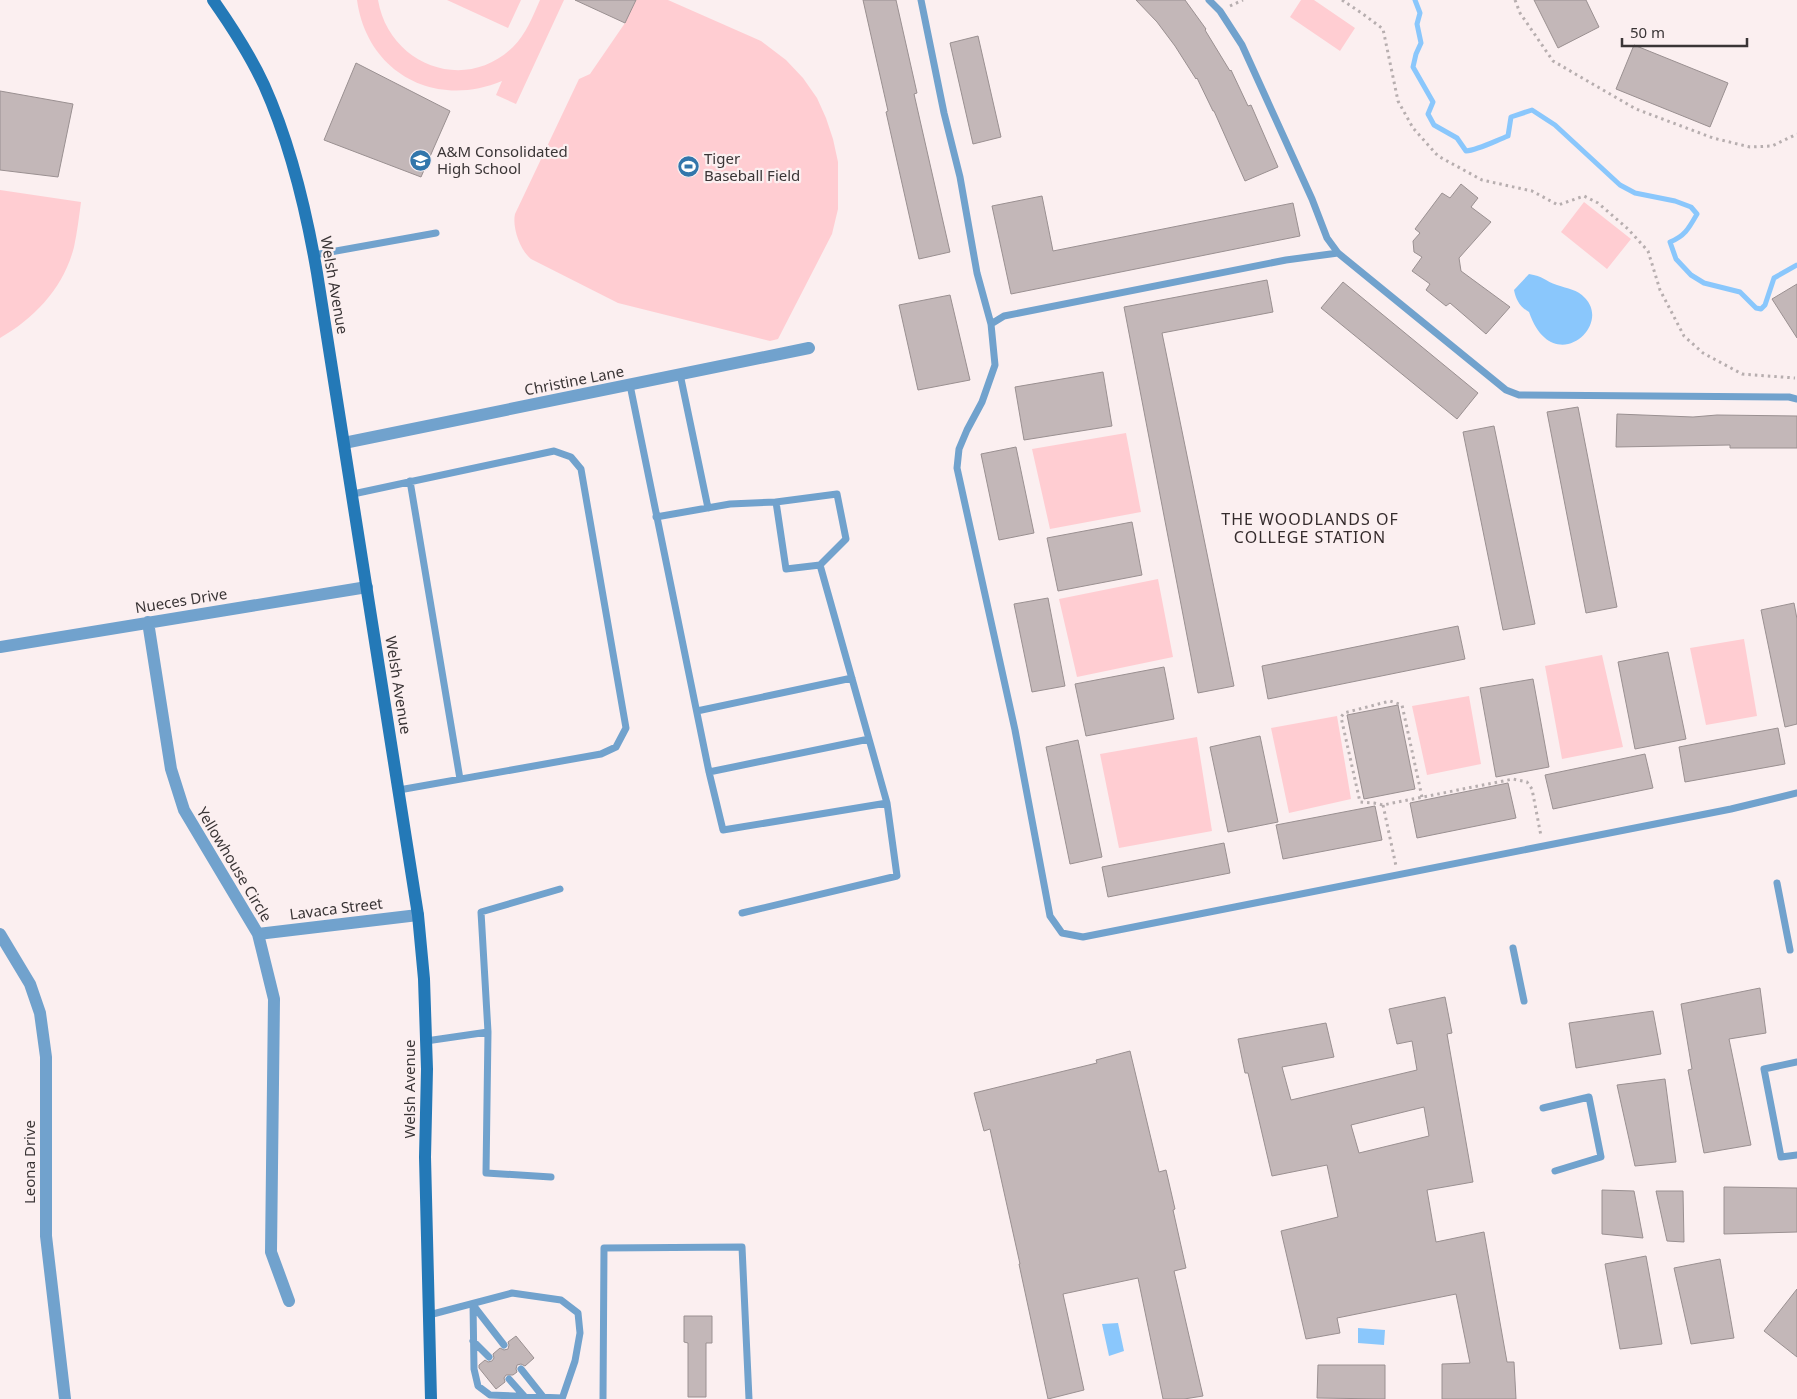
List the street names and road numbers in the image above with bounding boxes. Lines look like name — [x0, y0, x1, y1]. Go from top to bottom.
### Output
street label: Welsh Avenue — [317, 235, 353, 335]
street label: Christine Lane — [523, 361, 625, 399]
street label: Nueces Drive — [134, 583, 228, 617]
street label: Welsh Avenue — [381, 635, 417, 735]
street label: Yellowhouse Circle — [193, 803, 277, 925]
street label: Lavaca Street — [288, 892, 384, 924]
street label: Welsh Avenue — [399, 1039, 419, 1139]
street label: Leona Drive — [19, 1120, 39, 1204]

